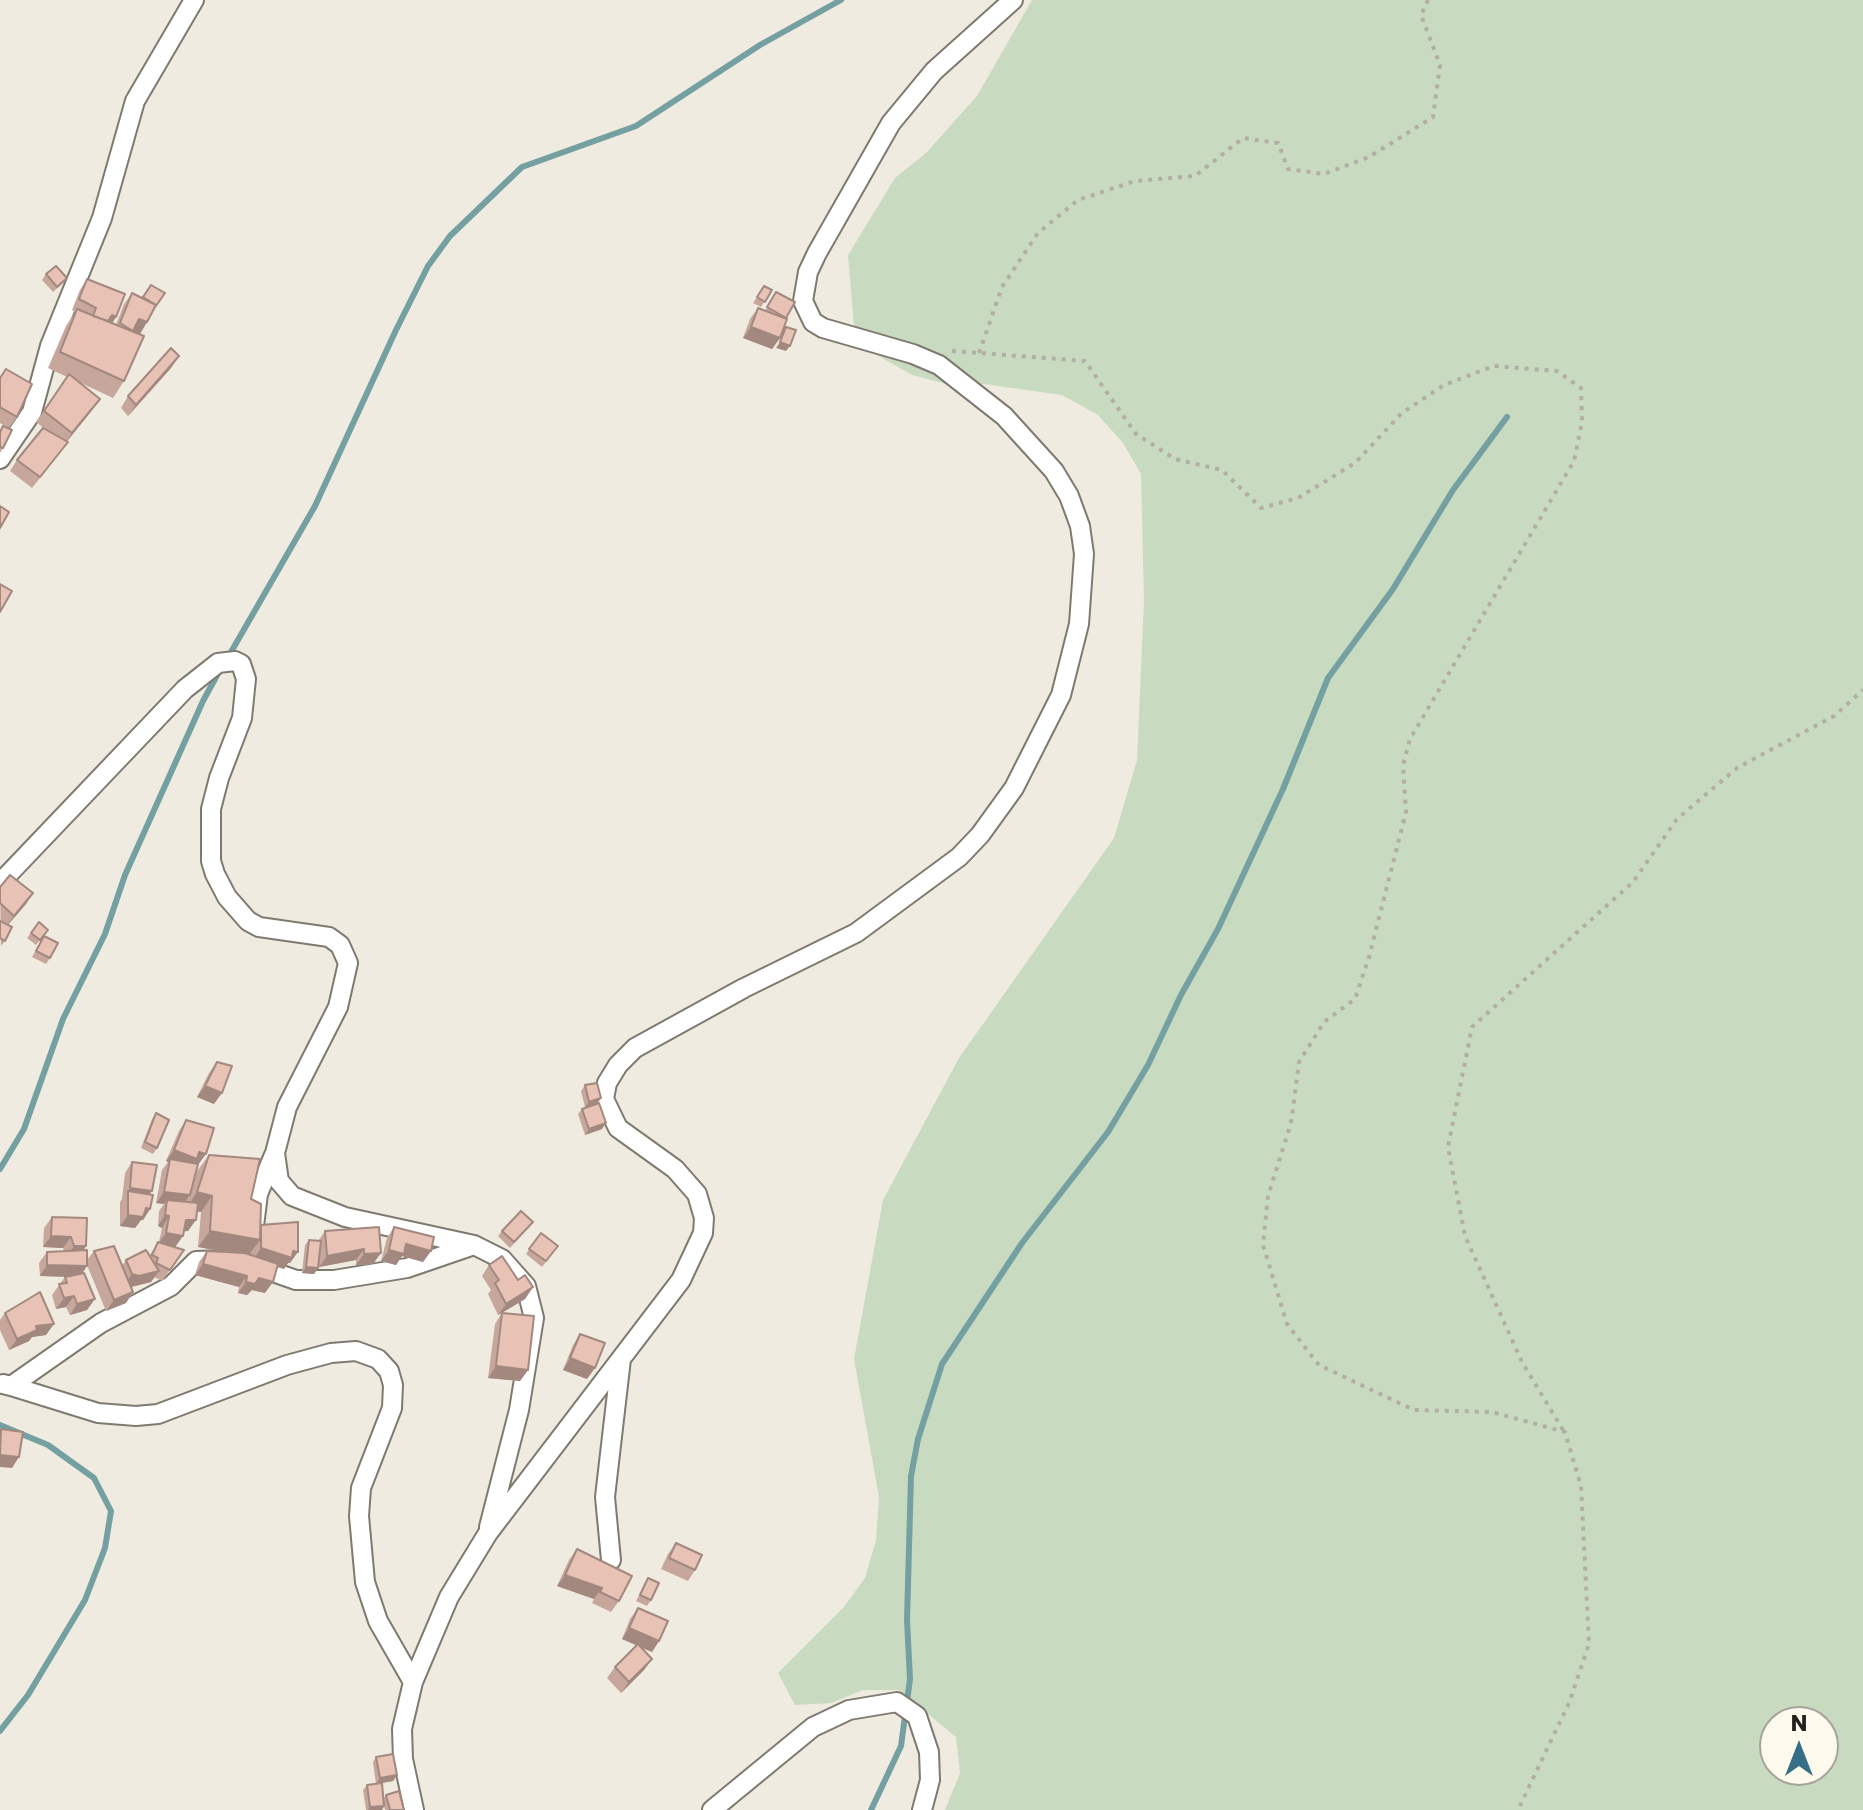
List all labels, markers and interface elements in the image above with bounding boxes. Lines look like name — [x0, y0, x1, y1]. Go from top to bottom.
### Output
north arrow — [1759, 1706, 1839, 1786]
text: N — [1791, 1708, 1807, 1739]

